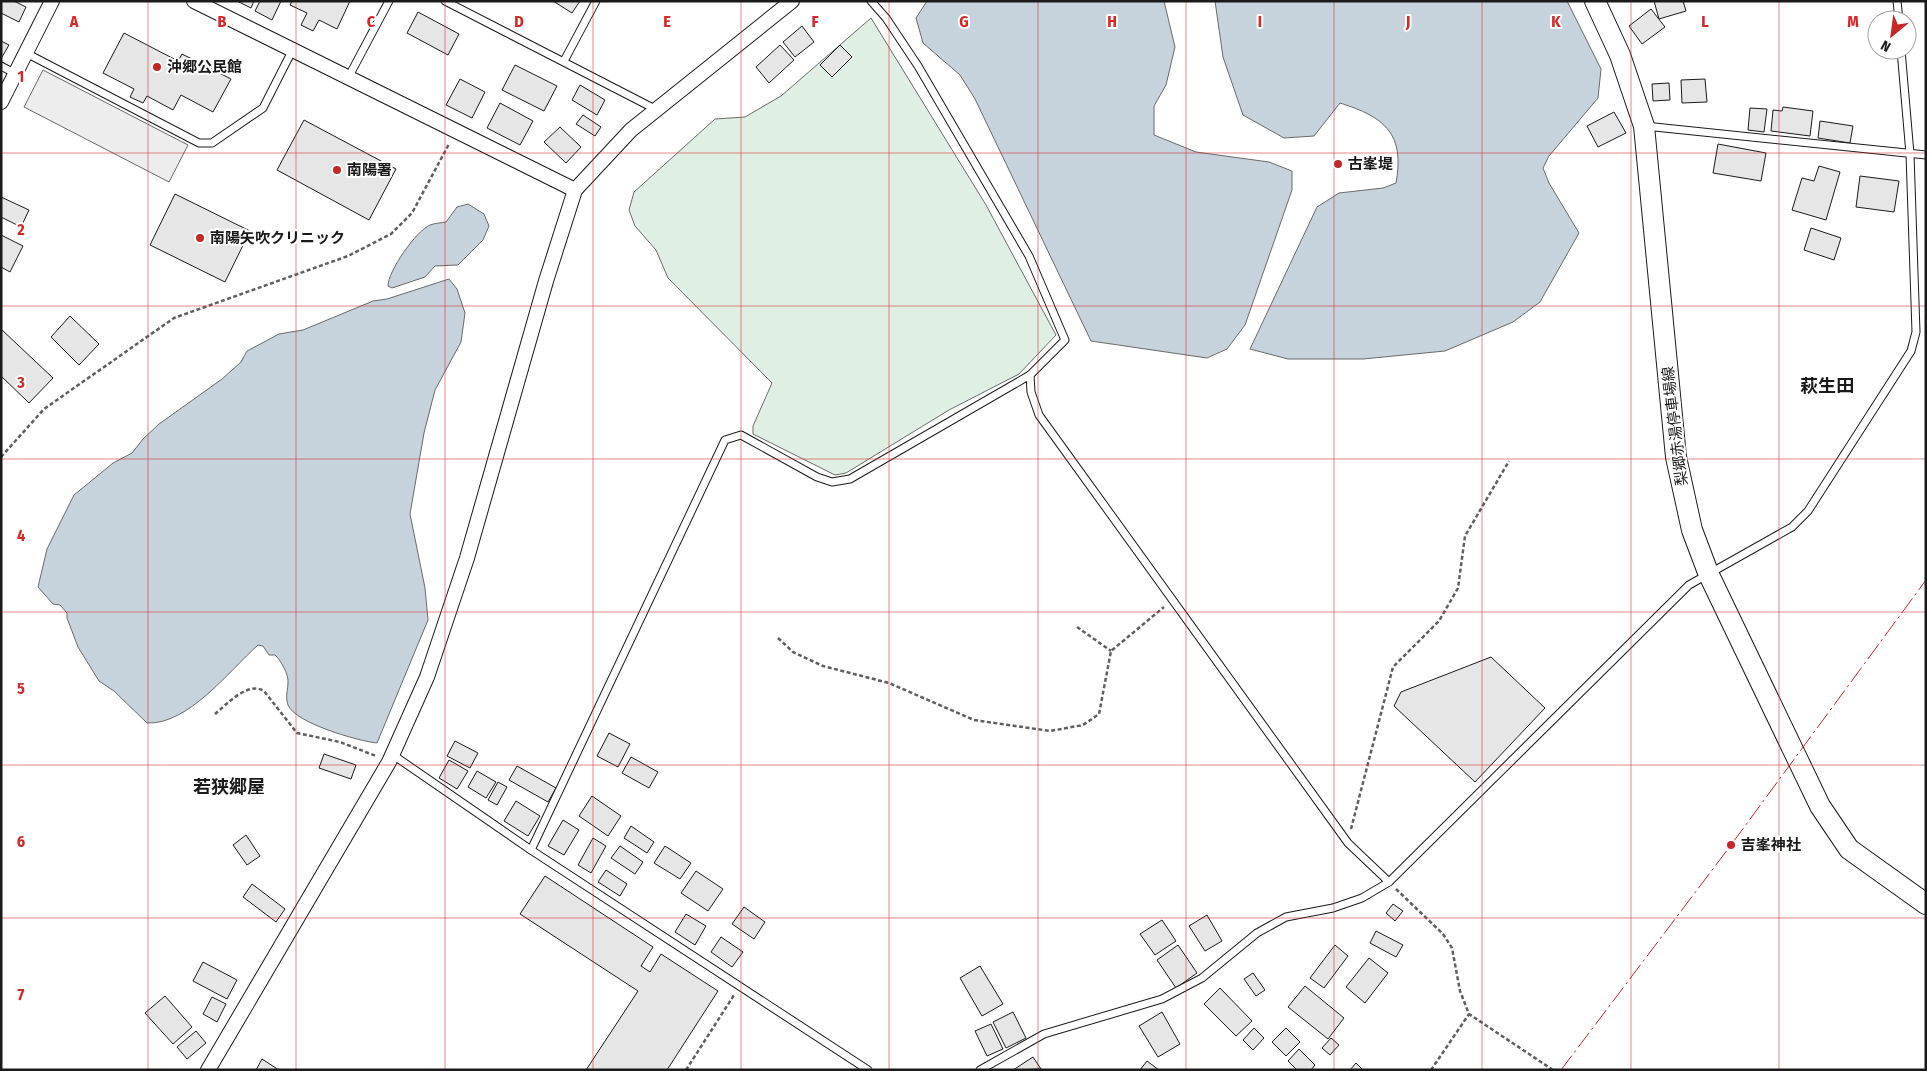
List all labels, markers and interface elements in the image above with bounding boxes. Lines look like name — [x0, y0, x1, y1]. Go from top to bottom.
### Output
north arrow — [1867, 10, 1917, 60]
text: A — [69, 12, 79, 31]
text: B — [218, 12, 227, 31]
text: C — [367, 12, 376, 31]
text: D — [514, 12, 524, 31]
text: E — [663, 12, 671, 31]
text: F — [811, 12, 819, 31]
text: G — [959, 12, 969, 31]
text: H — [1107, 12, 1117, 31]
text: I — [1258, 12, 1262, 31]
text: J — [1405, 12, 1410, 31]
text: K — [1551, 12, 1561, 31]
text: L — [1701, 12, 1709, 31]
text: M — [1847, 12, 1859, 31]
text: N — [1878, 36, 1894, 55]
place label: 沖郷公民館 — [167, 58, 242, 76]
marker: 沖郷公民館 — [151, 61, 163, 73]
text: 1 — [18, 67, 24, 86]
place label: 古峯堤 — [1348, 155, 1393, 173]
marker: 古峯堤 — [1332, 158, 1344, 170]
place label: 南陽署 — [347, 161, 392, 179]
marker: 南陽署 — [331, 164, 343, 176]
text: 2 — [16, 220, 25, 239]
place label: 南陽矢吹クリニック — [210, 229, 345, 247]
marker: 南陽矢吹クリニック — [194, 232, 206, 244]
street label: 梨郷赤湯停車場線 — [1659, 365, 1691, 487]
text: 3 — [16, 373, 25, 392]
district label: 萩生田 — [1800, 375, 1854, 397]
text: 4 — [17, 526, 25, 545]
text: 5 — [17, 679, 25, 698]
district label: 若狭郷屋 — [193, 776, 265, 798]
text: 6 — [17, 832, 25, 851]
place label: 吉峯神社 — [1741, 836, 1801, 854]
marker: 吉峯神社 — [1725, 839, 1737, 851]
text: 7 — [18, 985, 25, 1004]

